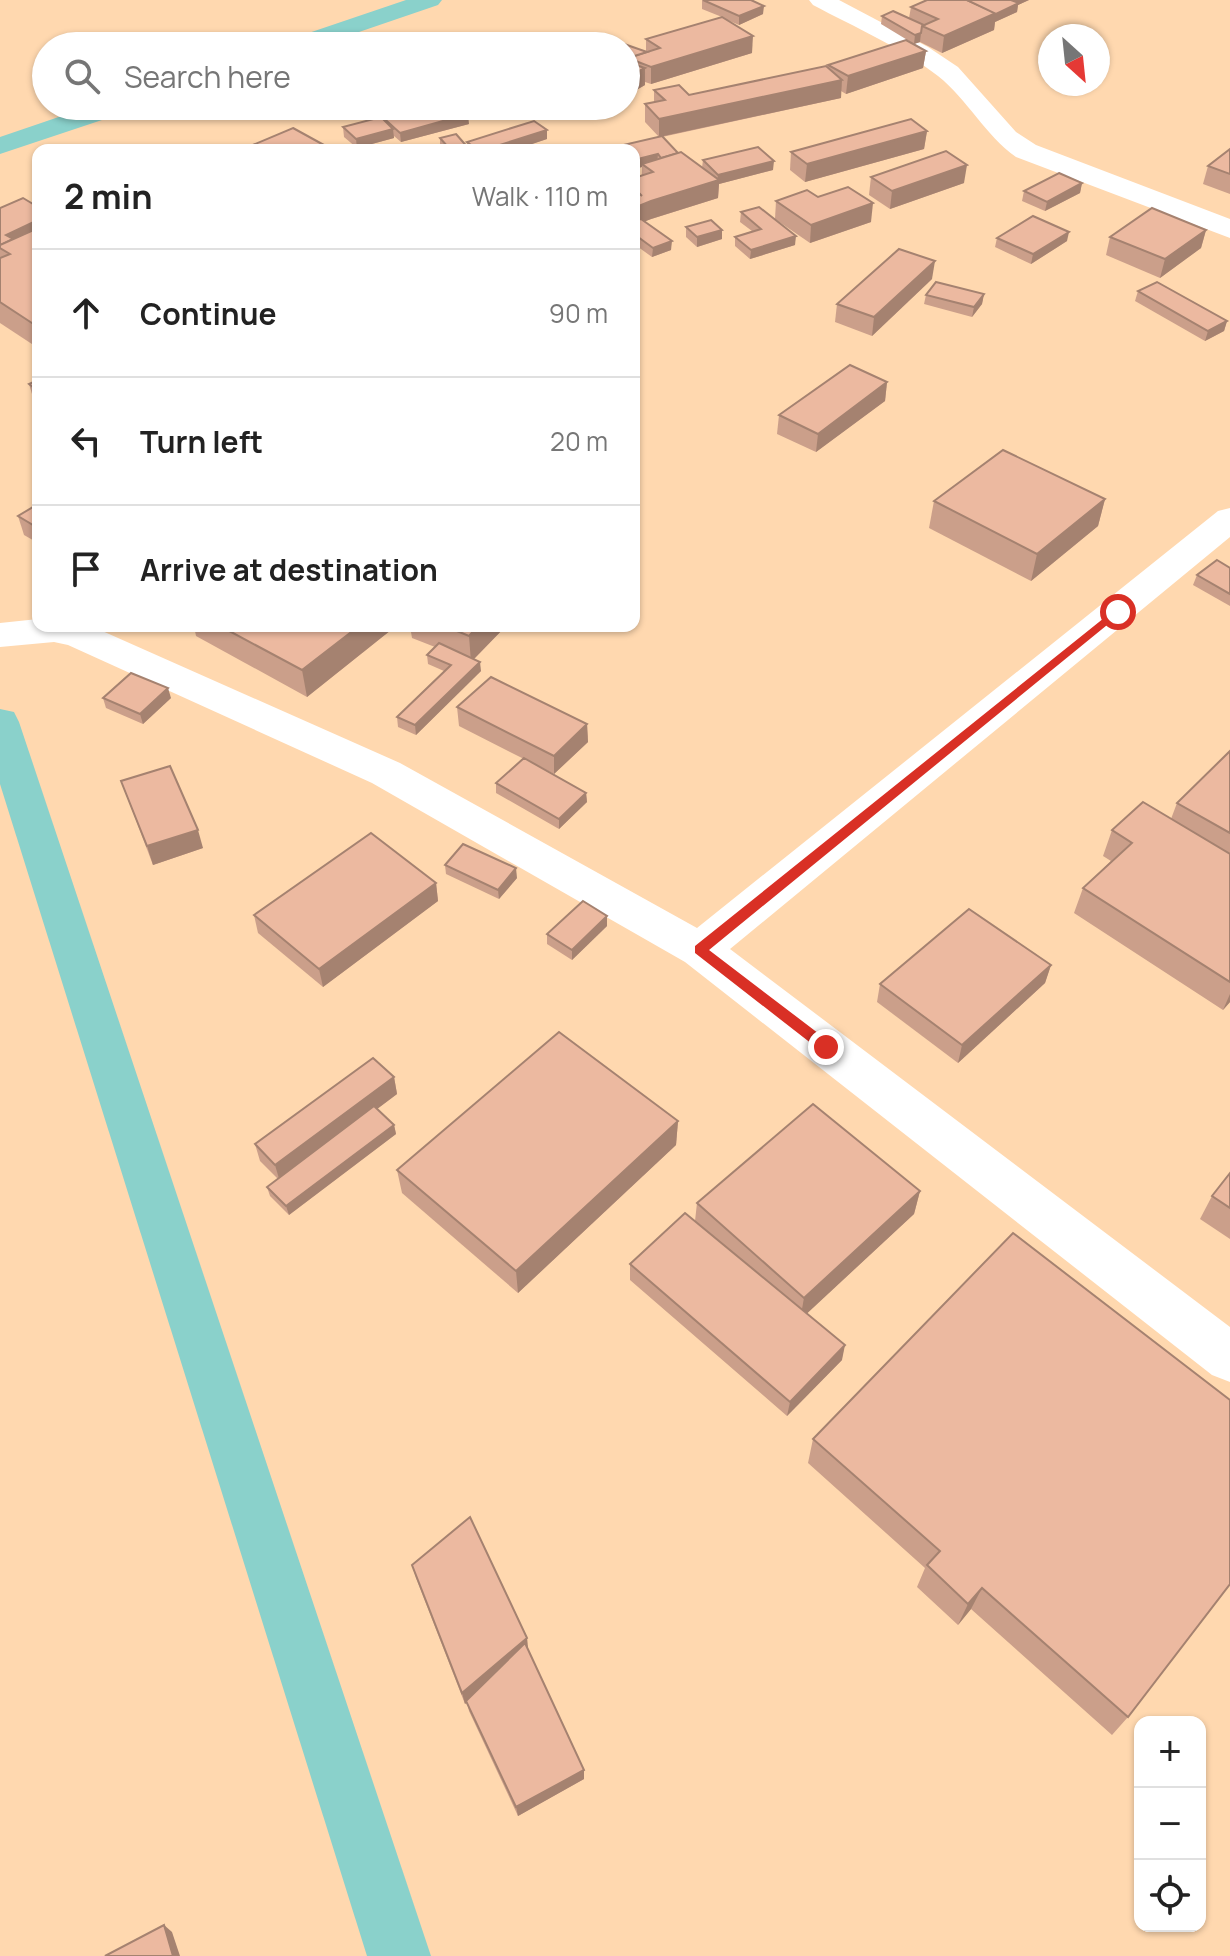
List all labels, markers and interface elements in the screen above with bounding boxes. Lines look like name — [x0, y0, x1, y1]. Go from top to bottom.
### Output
north arrow — [1038, 24, 1110, 96]
search box — [32, 32, 640, 120]
icon: search — [60, 54, 104, 98]
text: Search here — [124, 56, 291, 97]
text: 2 min — [64, 173, 152, 219]
text: Walk · 110 m — [472, 178, 608, 214]
icon: ahead — [64, 291, 108, 335]
text: Continue — [140, 293, 276, 334]
text: 90 m — [549, 295, 608, 331]
icon: left — [64, 419, 108, 463]
text: Turn left — [140, 421, 263, 462]
text: 20 m — [550, 423, 608, 459]
icon: arrive — [64, 547, 108, 591]
text: Arrive at destination — [140, 549, 438, 590]
route start — [1100, 594, 1136, 630]
route end — [808, 1029, 844, 1065]
map controls — [1134, 1716, 1206, 1932]
button: + — [1134, 1716, 1206, 1788]
button: − — [1134, 1788, 1206, 1860]
button: locate — [1134, 1860, 1206, 1932]

